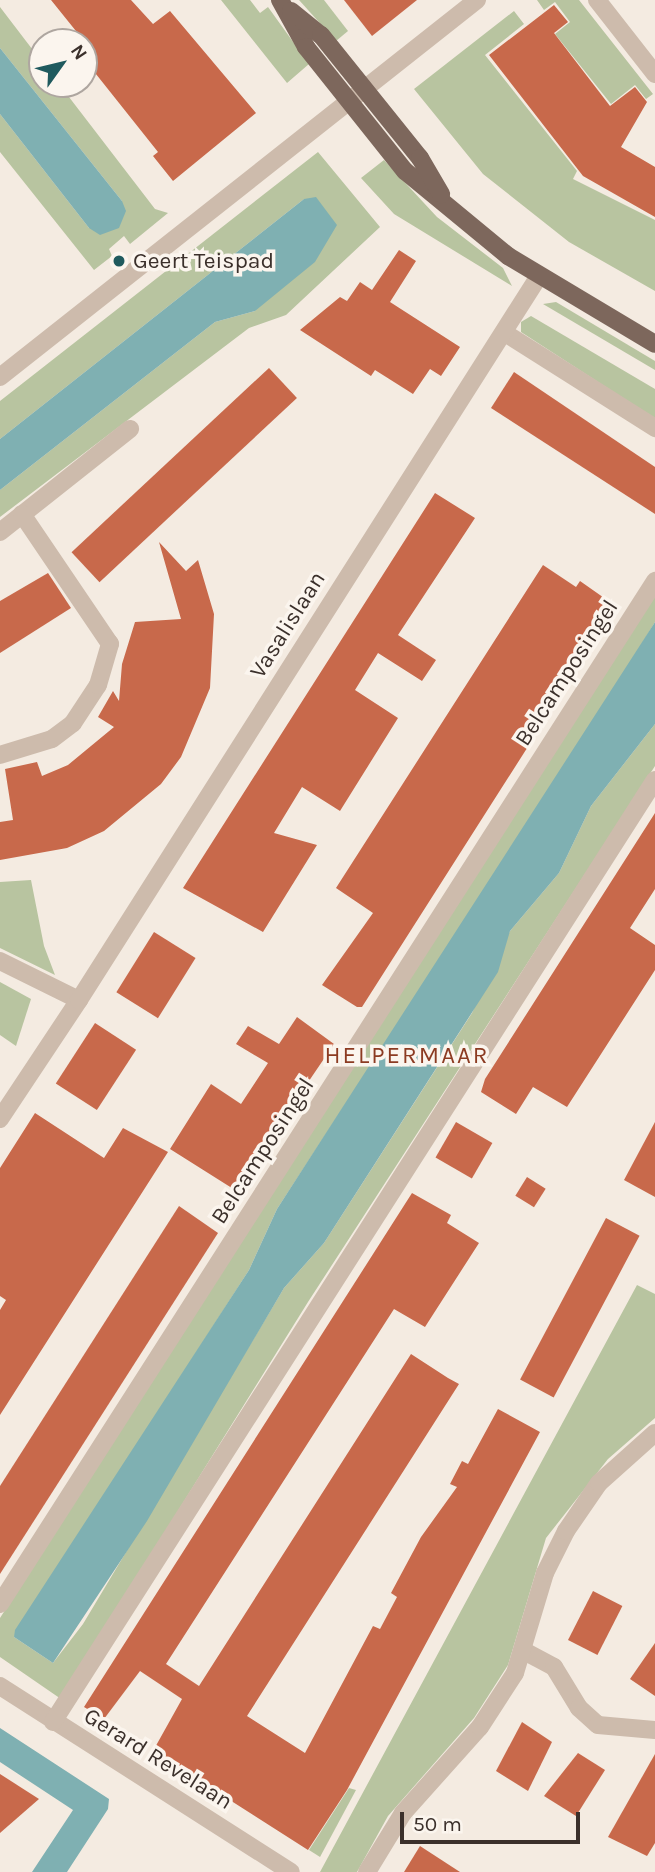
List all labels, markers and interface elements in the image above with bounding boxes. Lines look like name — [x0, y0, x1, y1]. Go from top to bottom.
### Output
north arrow — [28, 28, 98, 98]
text: N — [66, 41, 92, 64]
place label: Geert Teispad — [133, 247, 274, 275]
marker: Geert Teispad — [111, 253, 127, 269]
street label: Vasalislaan — [244, 567, 332, 683]
street label: Belcamposingel — [509, 595, 625, 751]
district label: HELPERMAAR — [326, 1042, 488, 1070]
street label: Belcamposingel — [205, 1073, 321, 1229]
street label: Gerard Revelaan — [79, 1702, 237, 1816]
scale bar — [403, 1798, 583, 1842]
text: 50 m — [413, 1812, 462, 1836]

